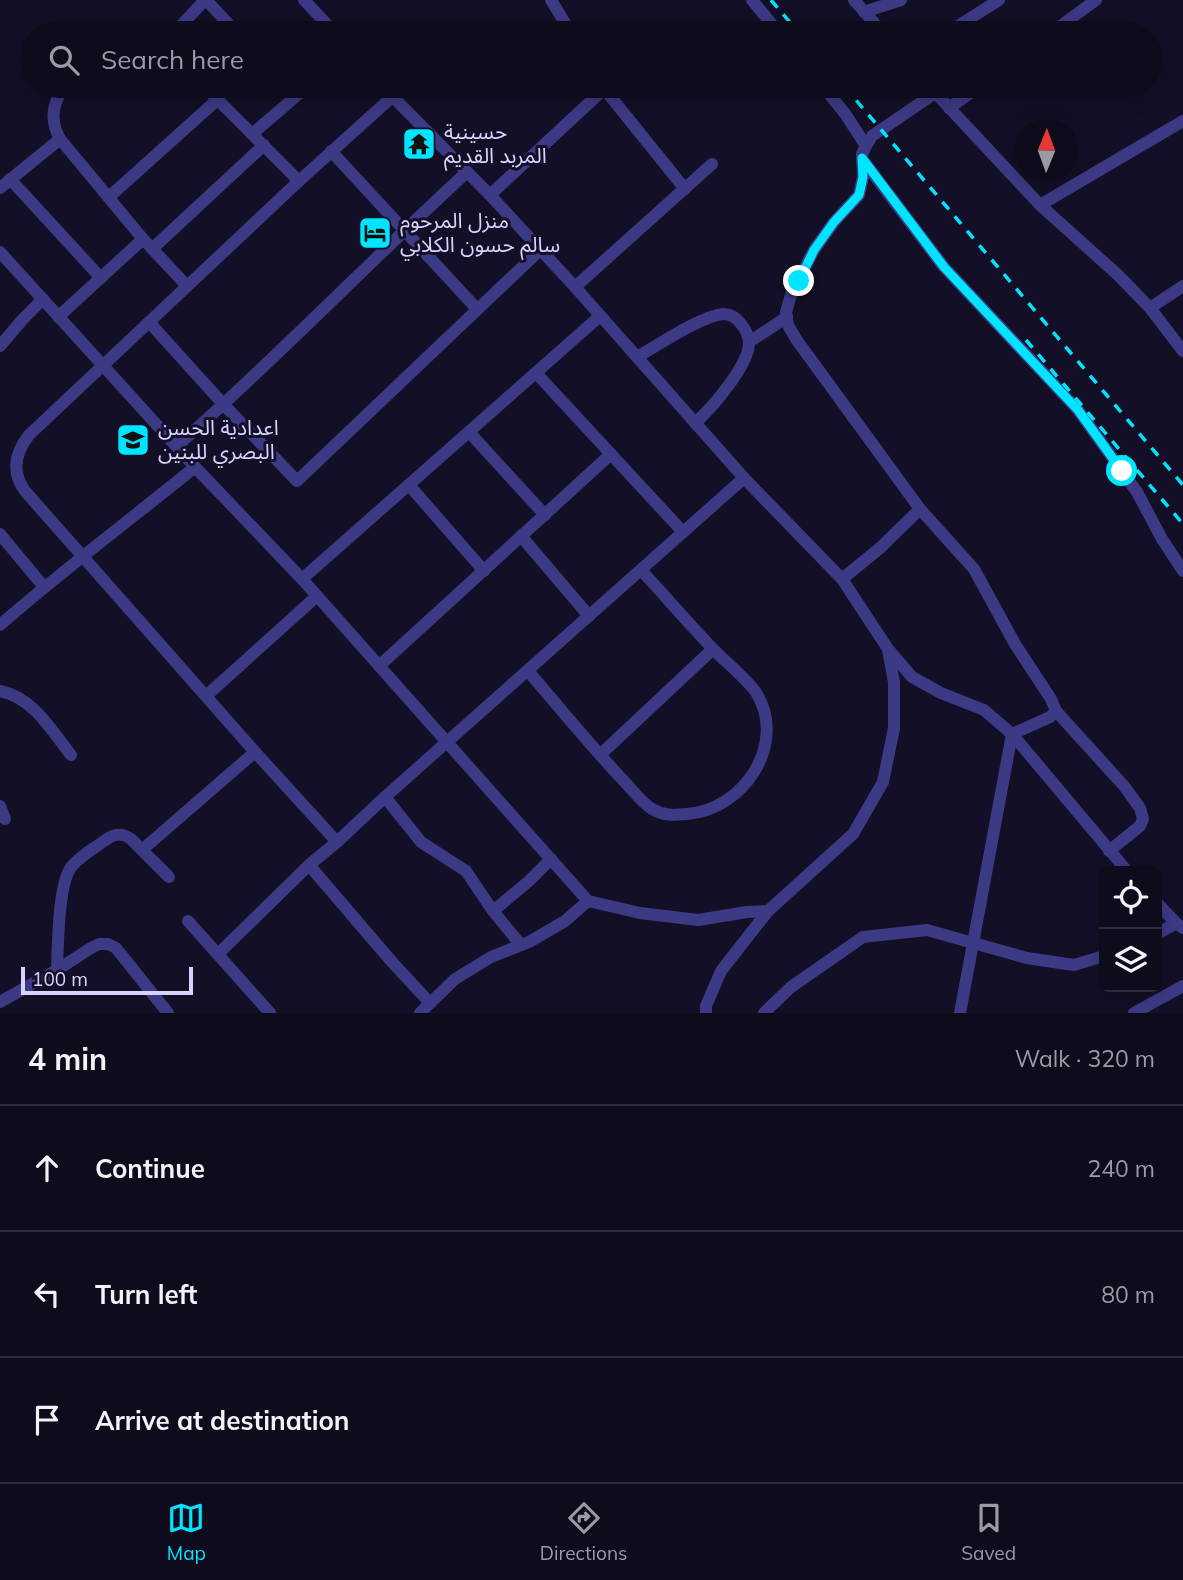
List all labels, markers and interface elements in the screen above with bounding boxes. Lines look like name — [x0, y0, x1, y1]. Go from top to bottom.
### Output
search box — [21, 21, 1162, 98]
icon: search — [45, 41, 83, 79]
text: Search here — [101, 43, 244, 76]
place label: حسينية المربد القديم — [444, 118, 547, 171]
north arrow — [1015, 119, 1078, 182]
temple icon: حسينية المربد القديم — [400, 125, 438, 163]
place label: منزل المرحوم سالم حسون الكلابي — [400, 207, 560, 261]
hotel icon: منزل المرحوم سالم حسون الكلابي — [356, 214, 394, 252]
route end — [783, 265, 814, 296]
place label: اعدادية الحسن البصري للبنين — [158, 414, 279, 468]
school or university icon: اعدادية الحسن البصري للبنين — [114, 421, 152, 459]
route start — [1106, 455, 1137, 486]
map controls — [1099, 866, 1162, 992]
button: locate — [1099, 866, 1162, 929]
button: layers — [1099, 929, 1162, 992]
scale bar — [21, 964, 192, 996]
text: 100 m — [32, 967, 88, 991]
text: 4 min — [28, 1040, 107, 1078]
text: Walk · 320 m — [1015, 1044, 1155, 1073]
icon: ahead — [28, 1149, 66, 1187]
text: Continue — [95, 1152, 205, 1185]
text: 240 m — [1087, 1154, 1155, 1183]
icon: left — [28, 1275, 66, 1313]
text: Turn left — [95, 1278, 197, 1311]
text: 80 m — [1101, 1280, 1155, 1309]
icon: arrive — [28, 1401, 66, 1439]
text: Arrive at destination — [95, 1404, 350, 1437]
tab: Map — [167, 1499, 206, 1565]
tab: Directions — [540, 1499, 628, 1565]
tab: Saved — [961, 1499, 1016, 1565]

